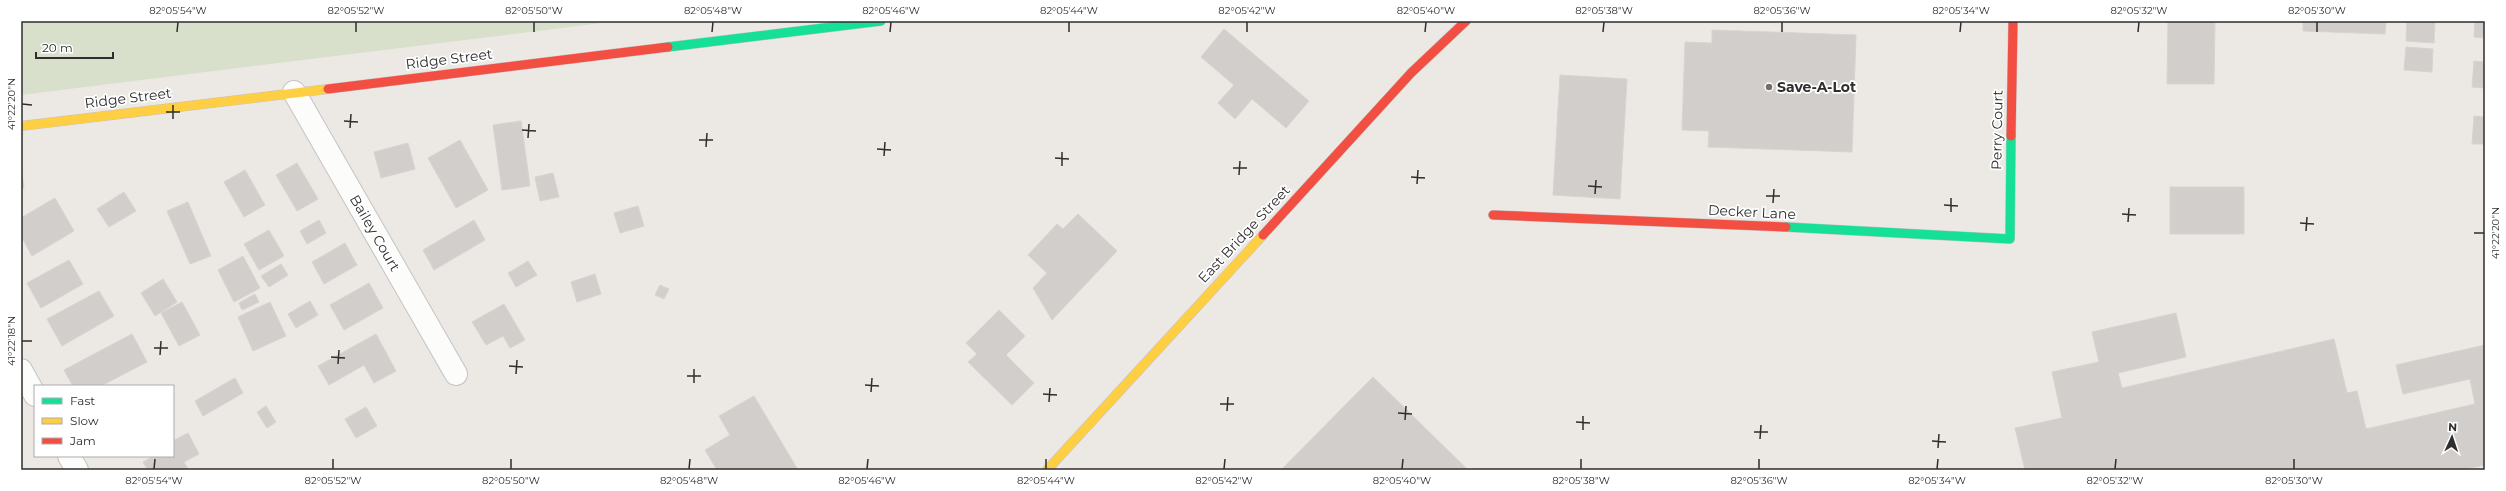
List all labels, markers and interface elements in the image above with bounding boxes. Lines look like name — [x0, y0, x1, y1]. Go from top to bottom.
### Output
text: 82°05'54"W — [149, 4, 207, 17]
text: 82°05'52"W — [328, 4, 384, 17]
text: 82°05'50"W — [505, 4, 563, 17]
text: 82°05'48"W — [684, 4, 742, 17]
text: 82°05'46"W — [862, 4, 920, 17]
text: 82°05'44"W — [1040, 4, 1098, 17]
text: 82°05'42"W — [1218, 4, 1276, 17]
text: 82°05'40"W — [1397, 4, 1455, 17]
text: 82°05'38"W — [1575, 4, 1633, 17]
text: 82°05'36"W — [1753, 4, 1811, 17]
text: 82°05'34"W — [1932, 4, 1990, 17]
text: 82°05'32"W — [2111, 4, 2167, 17]
text: 82°05'30"W — [2288, 4, 2346, 17]
scale bar — [36, 34, 113, 60]
text: 20 m — [42, 40, 73, 55]
street label: Ridge Street — [405, 45, 494, 73]
text: 41°22'20"N — [5, 78, 18, 130]
place label: Save-A-Lot — [1777, 78, 1856, 96]
marker: Save-A-Lot — [1764, 82, 1774, 92]
street label: Ridge Street — [84, 84, 173, 112]
street label: Perry Court — [1987, 90, 2007, 170]
street label: East Bridge Street — [1194, 181, 1294, 287]
street label: Bailey Court — [346, 192, 404, 275]
street label: Decker Lane — [1708, 201, 1796, 223]
text: 41°22'20"N — [2489, 207, 2502, 259]
text: 41°22'18"N — [5, 316, 18, 366]
legend — [34, 385, 174, 457]
text: Fast — [70, 393, 95, 408]
text: Slow — [70, 413, 99, 428]
north arrow — [2432, 417, 2472, 457]
text: N — [2448, 420, 2457, 434]
text: Jam — [69, 433, 96, 448]
text: 82°05'54"W — [125, 474, 183, 487]
text: 82°05'52"W — [305, 474, 361, 487]
text: 82°05'50"W — [482, 474, 540, 487]
text: 82°05'48"W — [660, 474, 718, 487]
text: 82°05'46"W — [838, 474, 896, 487]
text: 82°05'44"W — [1017, 474, 1075, 487]
text: 82°05'42"W — [1195, 474, 1253, 487]
text: 82°05'40"W — [1373, 474, 1431, 487]
text: 82°05'38"W — [1552, 474, 1610, 487]
text: 82°05'36"W — [1730, 474, 1788, 487]
text: 82°05'34"W — [1908, 474, 1966, 487]
text: 82°05'32"W — [2087, 474, 2143, 487]
text: 82°05'30"W — [2265, 474, 2323, 487]

